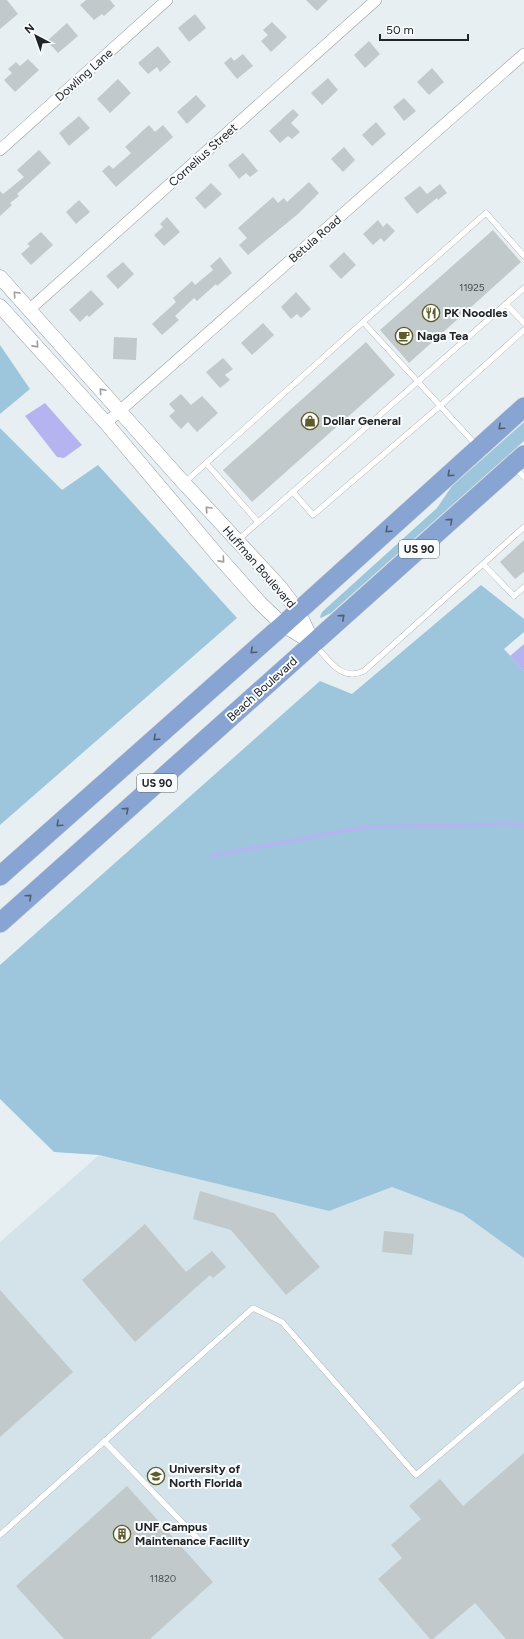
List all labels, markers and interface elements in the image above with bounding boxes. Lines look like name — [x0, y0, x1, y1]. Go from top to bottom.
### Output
north arrow — [16, 16, 56, 56]
scale bar — [380, 16, 468, 42]
text: N — [22, 21, 37, 37]
text: 50 m — [386, 23, 414, 37]
street label: Dowling Lane — [52, 45, 116, 104]
street label: Cornelius Street — [166, 120, 240, 189]
street label: Betula Road — [286, 213, 344, 265]
house number: 11925 — [459, 281, 485, 294]
one-way arrow — [13, 291, 21, 299]
restaurant icon: PK Noodles — [421, 303, 441, 323]
place label: PK Noodles — [444, 306, 508, 320]
cafe icon: Naga Tea — [394, 326, 414, 346]
place label: Naga Tea — [417, 329, 468, 343]
one-way arrow — [31, 340, 38, 348]
one-way arrow — [100, 389, 107, 396]
shop icon: Dollar General — [300, 411, 320, 431]
place label: Dollar General — [323, 414, 401, 428]
one-way arrow — [498, 423, 506, 430]
one-way arrow — [447, 469, 454, 476]
one-way arrow — [206, 506, 213, 513]
one-way arrow — [445, 519, 452, 526]
street label: Huffman Boulevard — [220, 523, 298, 611]
one-way arrow — [385, 526, 392, 533]
road number: US 90 — [399, 540, 439, 558]
one-way arrow — [217, 555, 224, 562]
one-way arrow — [338, 615, 345, 622]
one-way arrow — [251, 647, 258, 654]
street label: Beach Boulevard — [224, 654, 300, 724]
one-way arrow — [153, 733, 161, 740]
road number: US 90 — [137, 774, 177, 792]
one-way arrow — [121, 808, 129, 815]
one-way arrow — [56, 819, 64, 826]
one-way arrow — [24, 894, 32, 901]
place label: University of North Florida — [169, 1462, 242, 1490]
school or university icon: University of North Florida — [146, 1466, 166, 1486]
place label: UNF Campus Maintenance Facility — [135, 1520, 250, 1548]
building icon: UNF Campus Maintenance Facility — [112, 1524, 132, 1544]
house number: 11820 — [150, 1572, 176, 1585]

